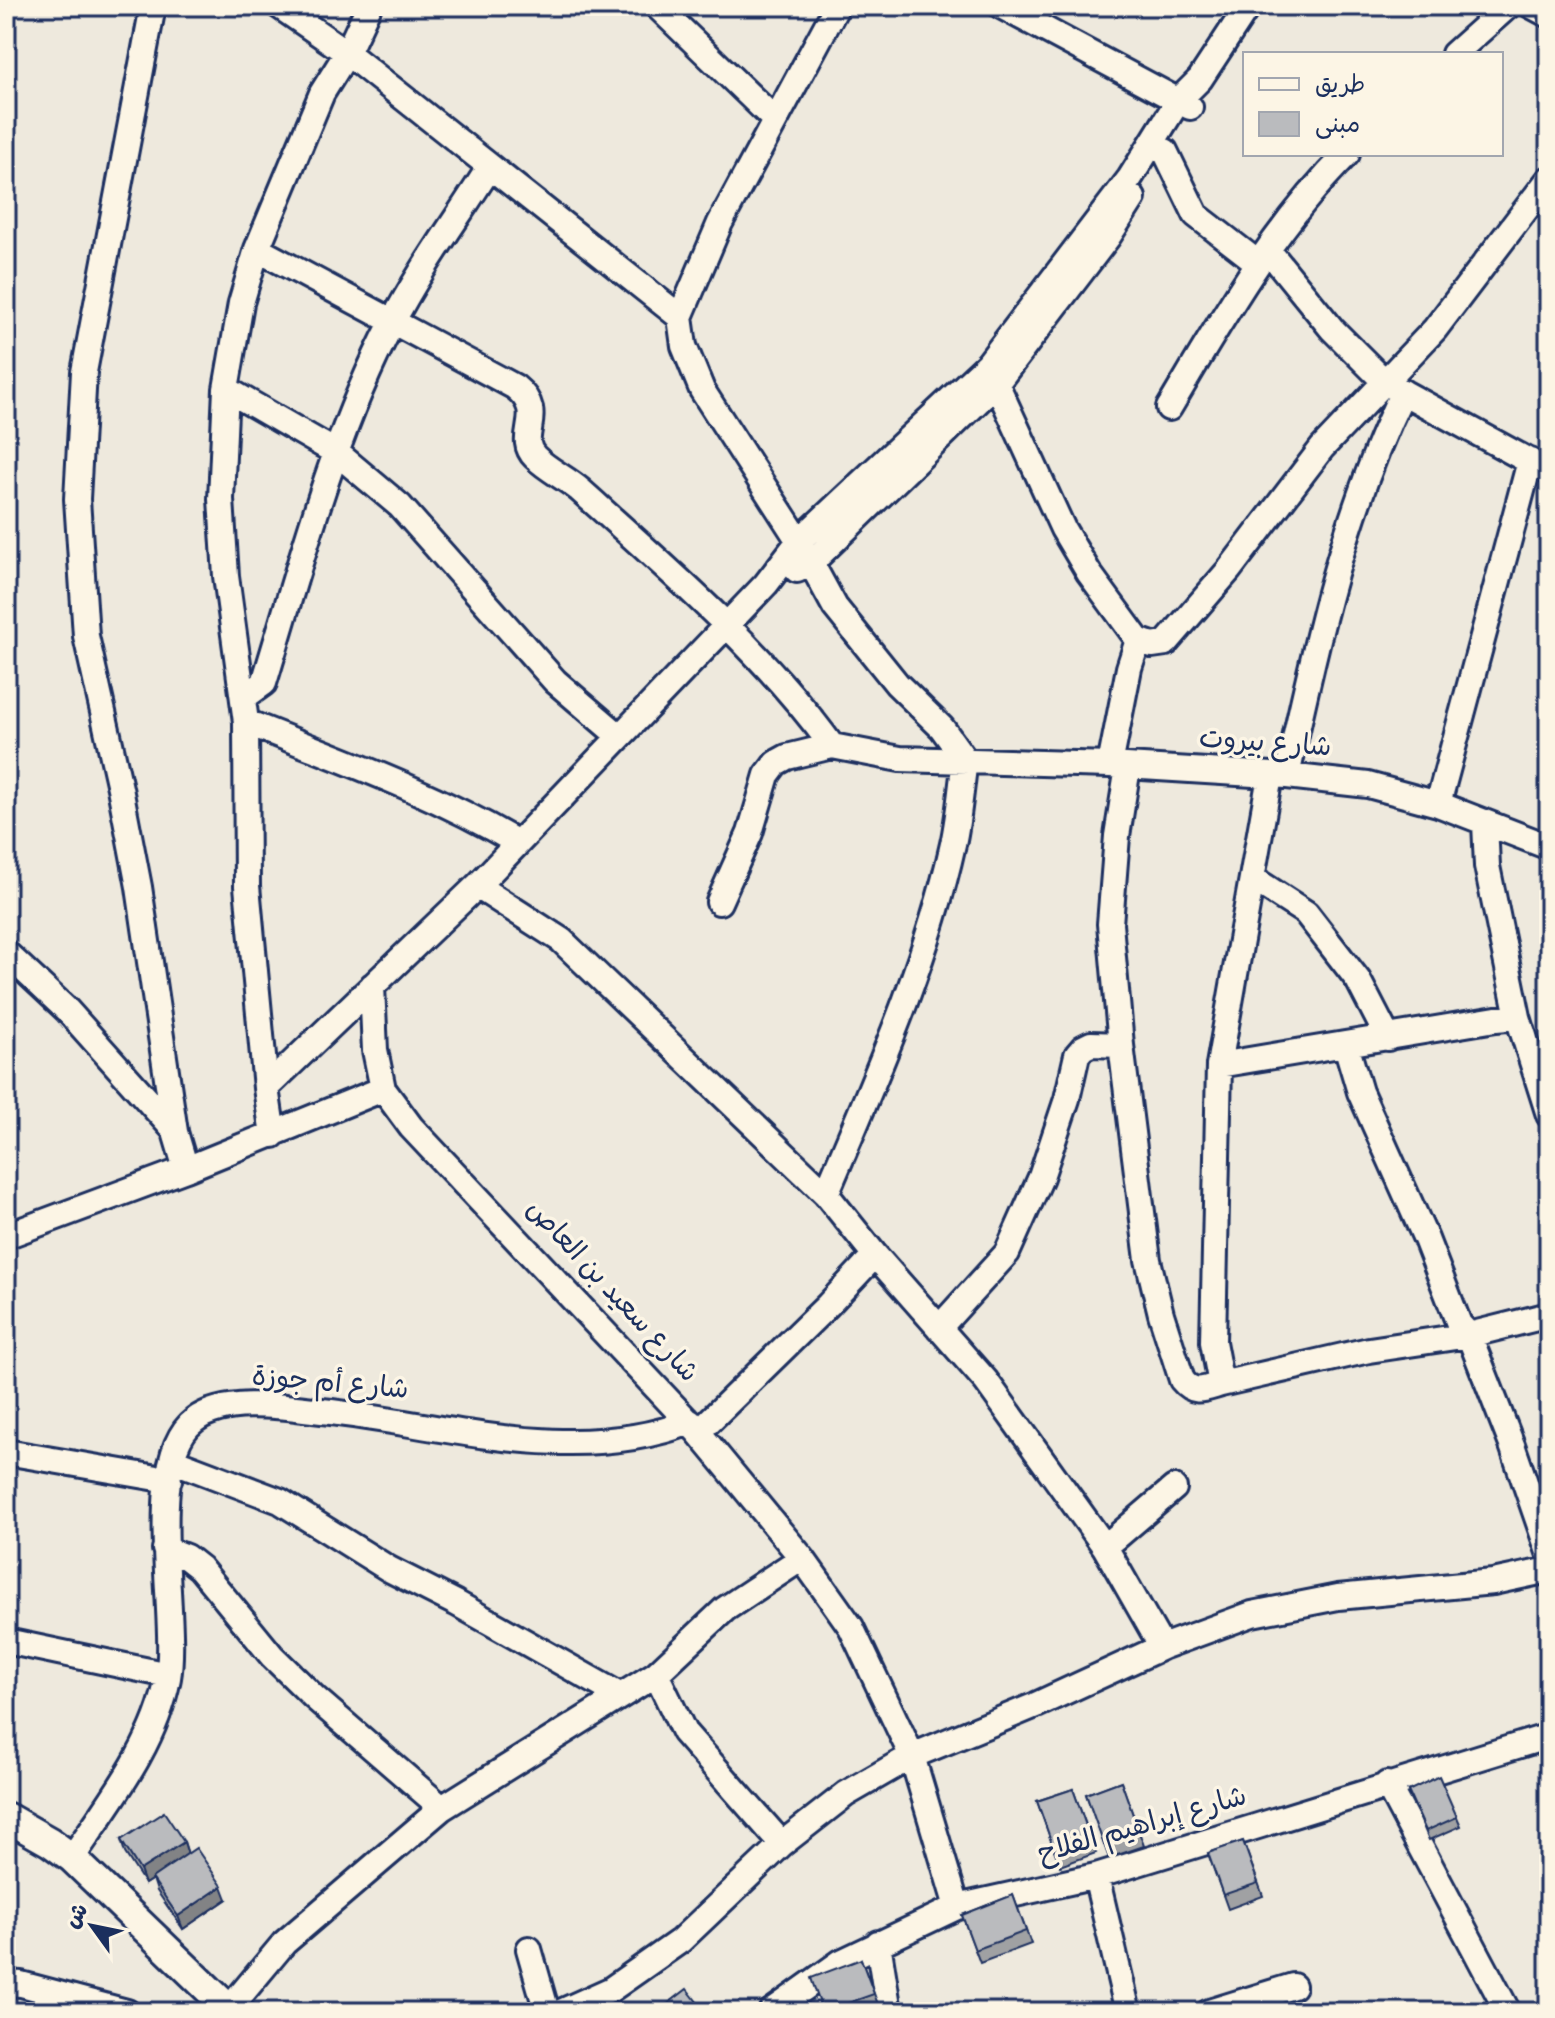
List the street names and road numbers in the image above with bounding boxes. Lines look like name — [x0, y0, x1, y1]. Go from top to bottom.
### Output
street label: شارع بيروت — [1197, 721, 1333, 771]
street label: شارع سعيد بن العاص — [514, 1192, 706, 1394]
street label: شارع أم جوزة — [250, 1359, 410, 1413]
street label: شارع إبراهيم الفلاح — [1034, 1779, 1252, 1877]

